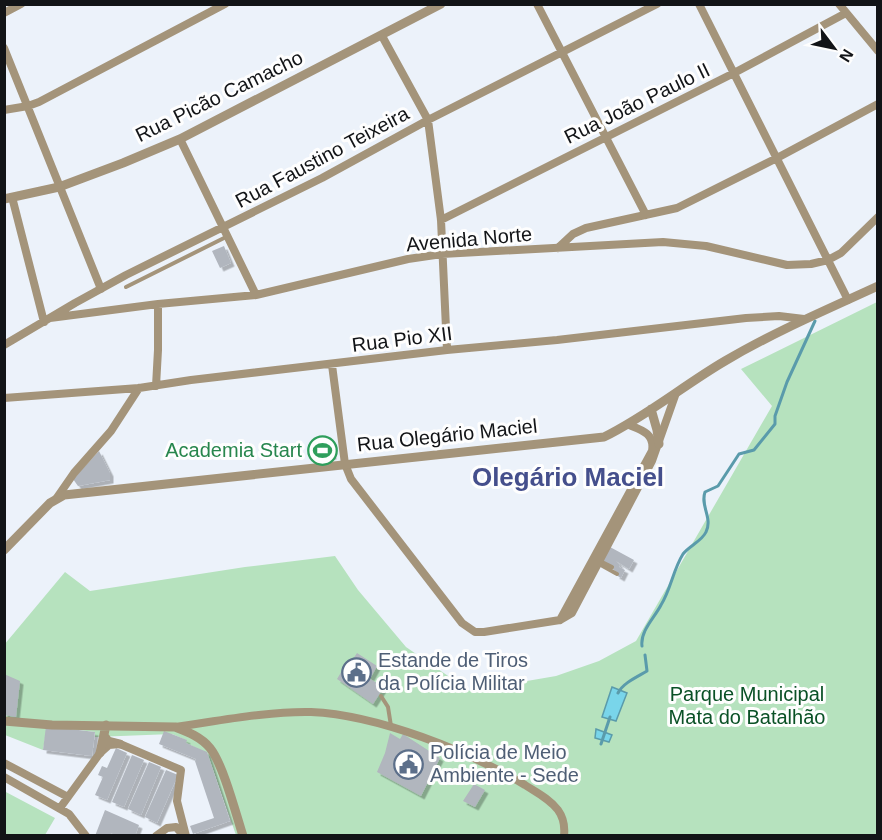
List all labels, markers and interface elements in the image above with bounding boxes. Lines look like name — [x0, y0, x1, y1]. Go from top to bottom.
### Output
north arrow — [804, 18, 864, 78]
street label: Rua Picão Camacho — [132, 46, 306, 146]
text: N — [836, 46, 857, 65]
street label: Rua João Paulo II — [561, 58, 713, 148]
street label: Rua Faustino Teixeira — [232, 102, 413, 212]
street label: Avenida Norte — [405, 223, 533, 255]
street label: Rua Pio XII — [350, 322, 454, 356]
street label: Rua Olegário Maciel — [356, 415, 538, 455]
sports icon: Academia Start — [307, 434, 339, 466]
place label: Academia Start — [165, 439, 302, 461]
district label: Olegário Maciel — [472, 462, 664, 492]
place label: Estande de Tiros da Polícia Militar — [378, 649, 528, 694]
public building icon: Estande de Tiros da Polícia Militar — [341, 656, 373, 688]
park label: Parque Municipal Mata do Batalhão — [669, 683, 825, 728]
place label: Polícia de Meio Ambiente - Sede — [430, 741, 579, 786]
public building icon: Polícia de Meio Ambiente - Sede — [393, 748, 425, 780]

